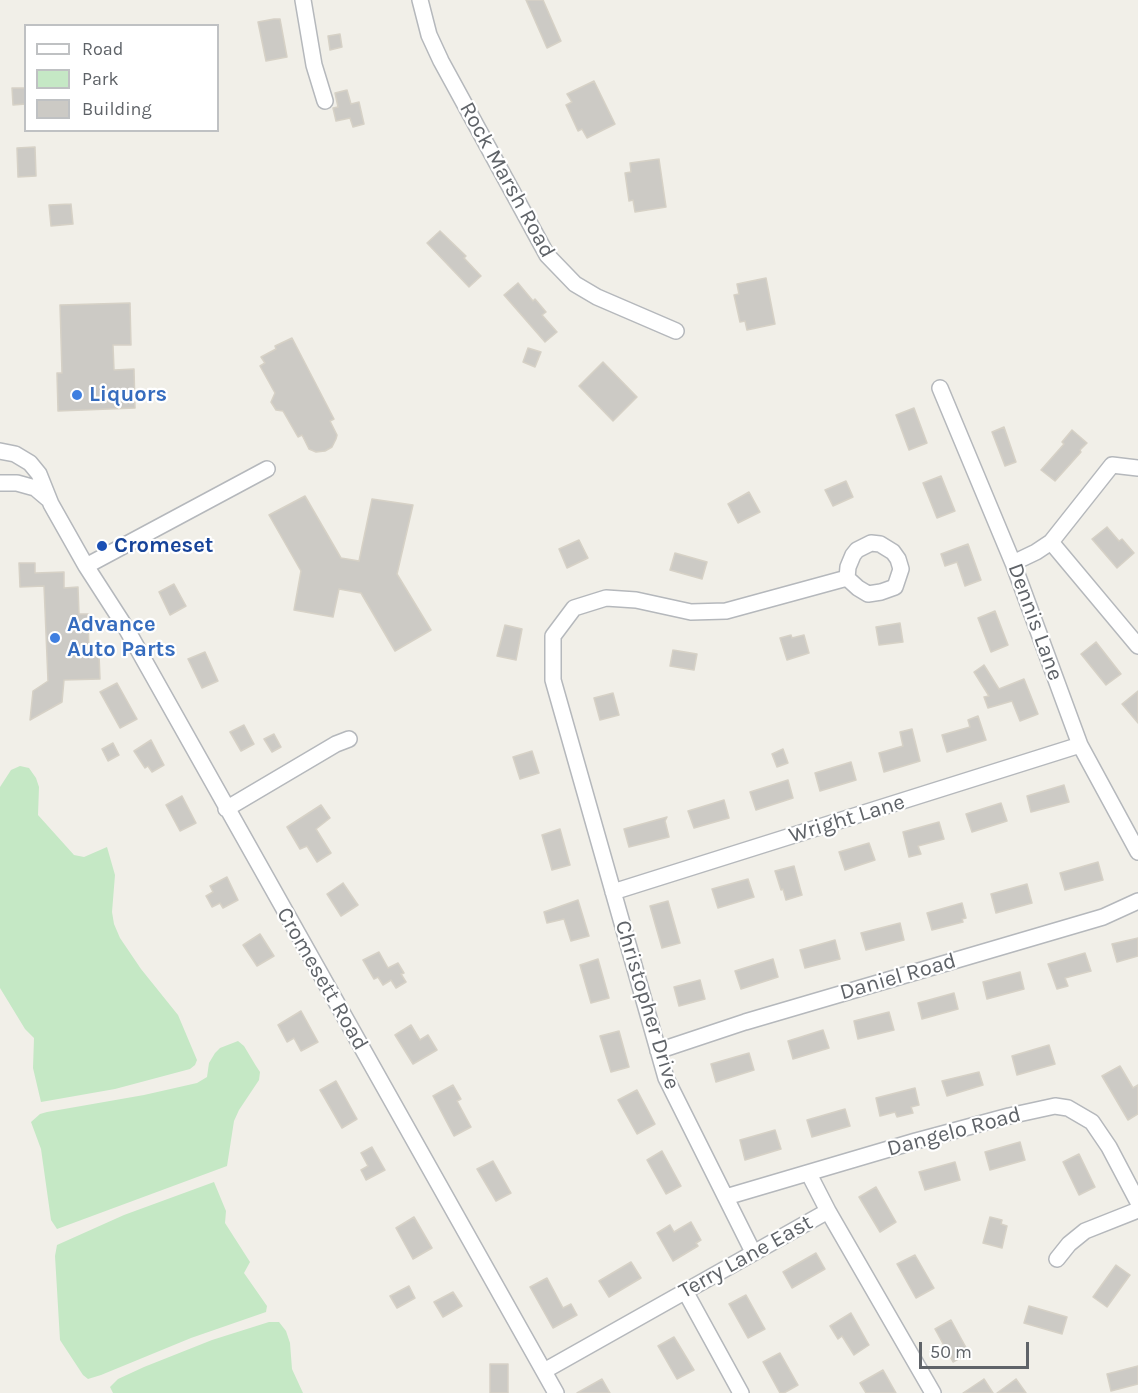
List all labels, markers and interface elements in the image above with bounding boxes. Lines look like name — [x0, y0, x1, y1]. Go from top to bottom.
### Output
legend — [24, 24, 219, 132]
text: Road — [82, 38, 123, 60]
text: Park — [82, 68, 119, 90]
text: Building — [82, 98, 152, 120]
street label: Rock Marsh Road — [453, 98, 561, 262]
place label: Liquors — [89, 382, 167, 408]
marker: Liquors — [70, 388, 84, 402]
place label: Cromeset — [114, 533, 214, 559]
marker: Cromeset — [95, 539, 109, 553]
street label: Dennis Lane — [1002, 560, 1068, 684]
place label: Advance Auto Parts — [67, 612, 176, 664]
marker: Advance Auto Parts — [48, 631, 62, 645]
street label: Wright Lane — [786, 789, 908, 849]
street label: Cromesett Road — [270, 903, 374, 1055]
street label: Christopher Drive — [609, 917, 685, 1093]
street label: Daniel Road — [837, 948, 959, 1006]
street label: Dangelo Road — [884, 1101, 1024, 1163]
street label: Terry Lane East — [675, 1209, 817, 1305]
scale bar — [922, 1330, 1032, 1368]
text: 50 m — [930, 1341, 972, 1363]

